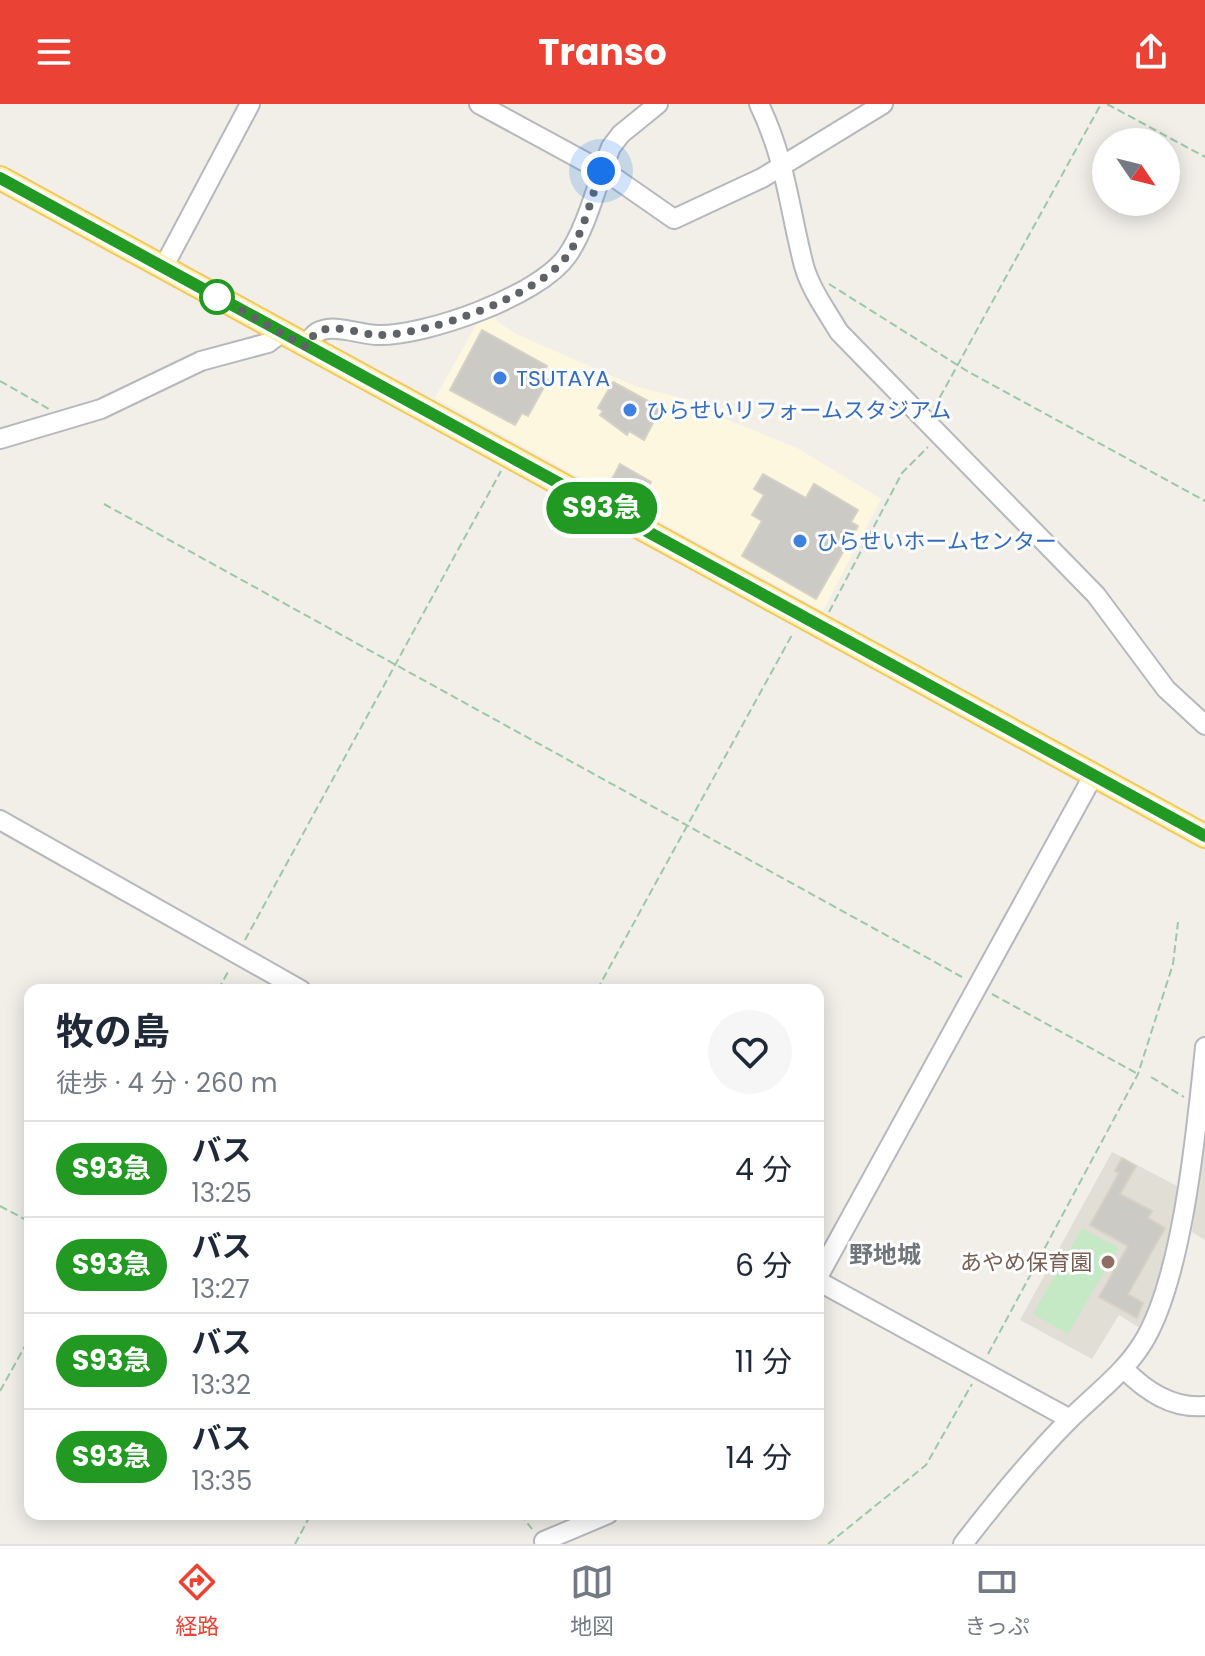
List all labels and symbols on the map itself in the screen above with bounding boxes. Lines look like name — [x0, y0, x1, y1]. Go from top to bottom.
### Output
north arrow — [1092, 128, 1180, 216]
your location — [581, 151, 621, 191]
unlabelled marker — [200, 280, 234, 314]
place label: TSUTAYA — [516, 363, 610, 394]
marker: TSUTAYA — [491, 369, 509, 387]
place label: ひらせいリフォームスタジアム — [646, 395, 951, 426]
marker: ひらせいリフォームスタジアム — [621, 401, 639, 419]
line badge: S93急 — [546, 482, 658, 534]
place label: ひらせいホームセンター — [816, 526, 1057, 557]
marker: ひらせいホームセンター — [791, 532, 809, 550]
district label: 野地城 — [849, 1238, 921, 1271]
place label: あやめ保育園 — [960, 1247, 1092, 1278]
marker: あやめ保育園 — [1099, 1253, 1117, 1271]

